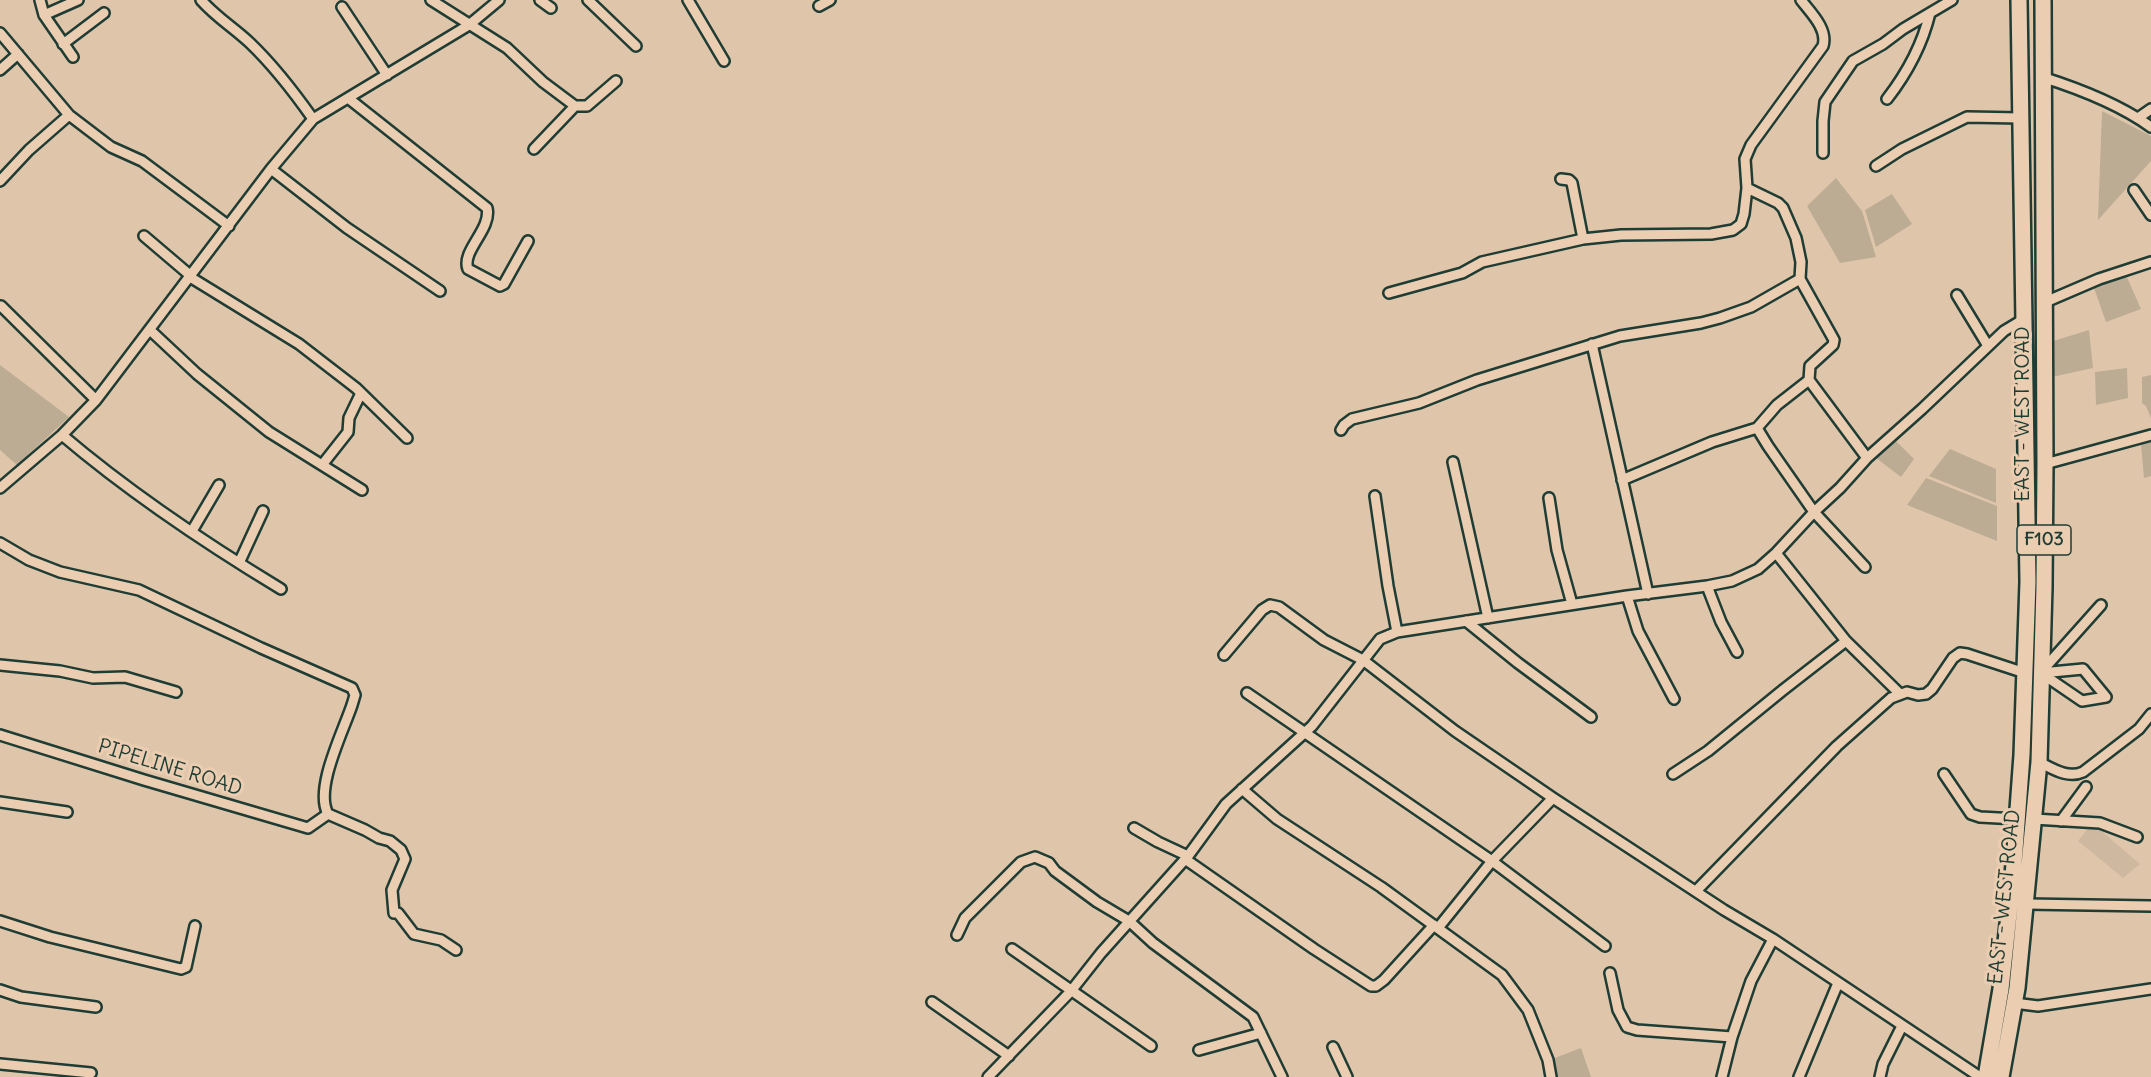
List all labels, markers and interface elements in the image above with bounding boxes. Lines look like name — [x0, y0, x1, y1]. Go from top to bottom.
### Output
street label: EAST - WEST ROAD — [2011, 326, 2035, 502]
road number: F103 — [2017, 525, 2071, 555]
street label: PIPELINE ROAD — [95, 735, 245, 801]
street label: EAST - WEST ROAD — [1984, 808, 2026, 986]

